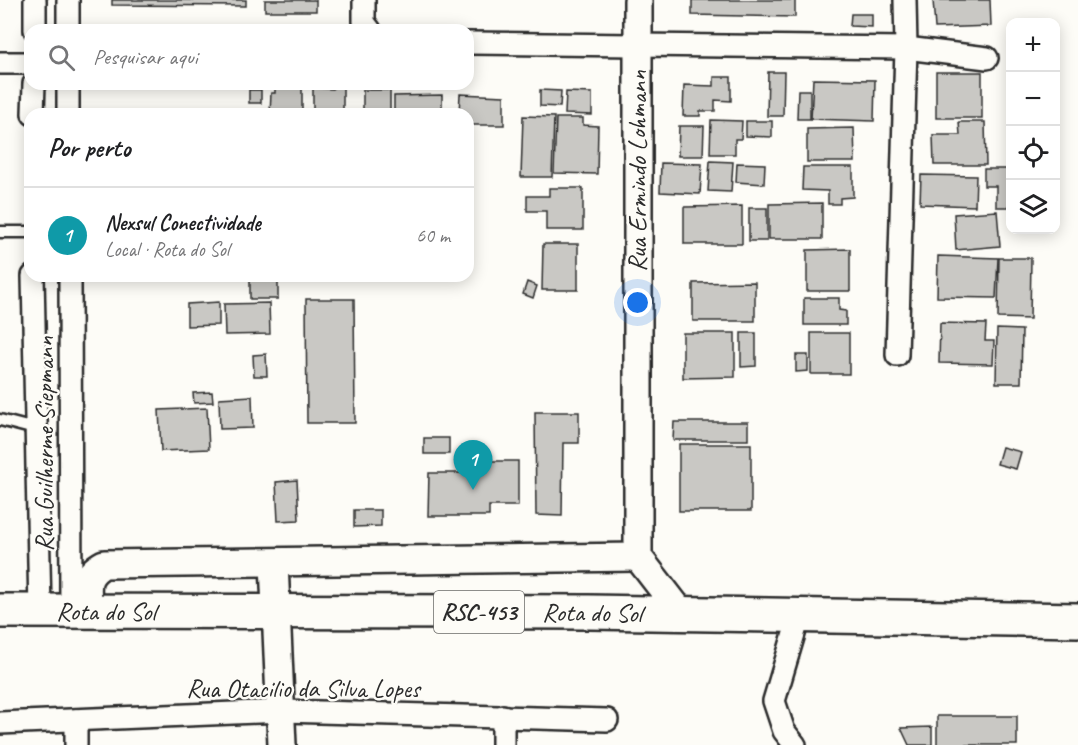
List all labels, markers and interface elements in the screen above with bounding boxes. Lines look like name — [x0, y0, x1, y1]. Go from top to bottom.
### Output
map controls — [1006, 18, 1060, 234]
button: + — [1006, 18, 1060, 72]
search box — [24, 24, 474, 90]
icon: search — [45, 41, 78, 74]
text: Pesquisar aqui — [93, 43, 198, 71]
street label: Rua Ermindo Lohmann — [621, 70, 654, 272]
button: − — [1006, 72, 1060, 126]
button: locate — [1006, 126, 1060, 180]
text: Por perto — [48, 131, 130, 164]
button: layers — [1006, 180, 1060, 234]
text: Nexsul Conectividade — [105, 209, 261, 237]
text: 1 — [63, 223, 72, 248]
text: 60 m — [416, 223, 450, 248]
text: Local · Rota do Sol — [105, 237, 229, 262]
your location — [623, 288, 652, 317]
street label: Rua Guilherme Siepmann — [28, 336, 61, 552]
pin: 1 — [454, 440, 492, 490]
road number: RSC-453 — [434, 591, 524, 633]
street label: Rota do Sol — [56, 595, 161, 628]
street label: Rota do Sol — [542, 595, 647, 629]
street label: Rua Otacilio da Silva Lopes — [186, 672, 422, 705]

